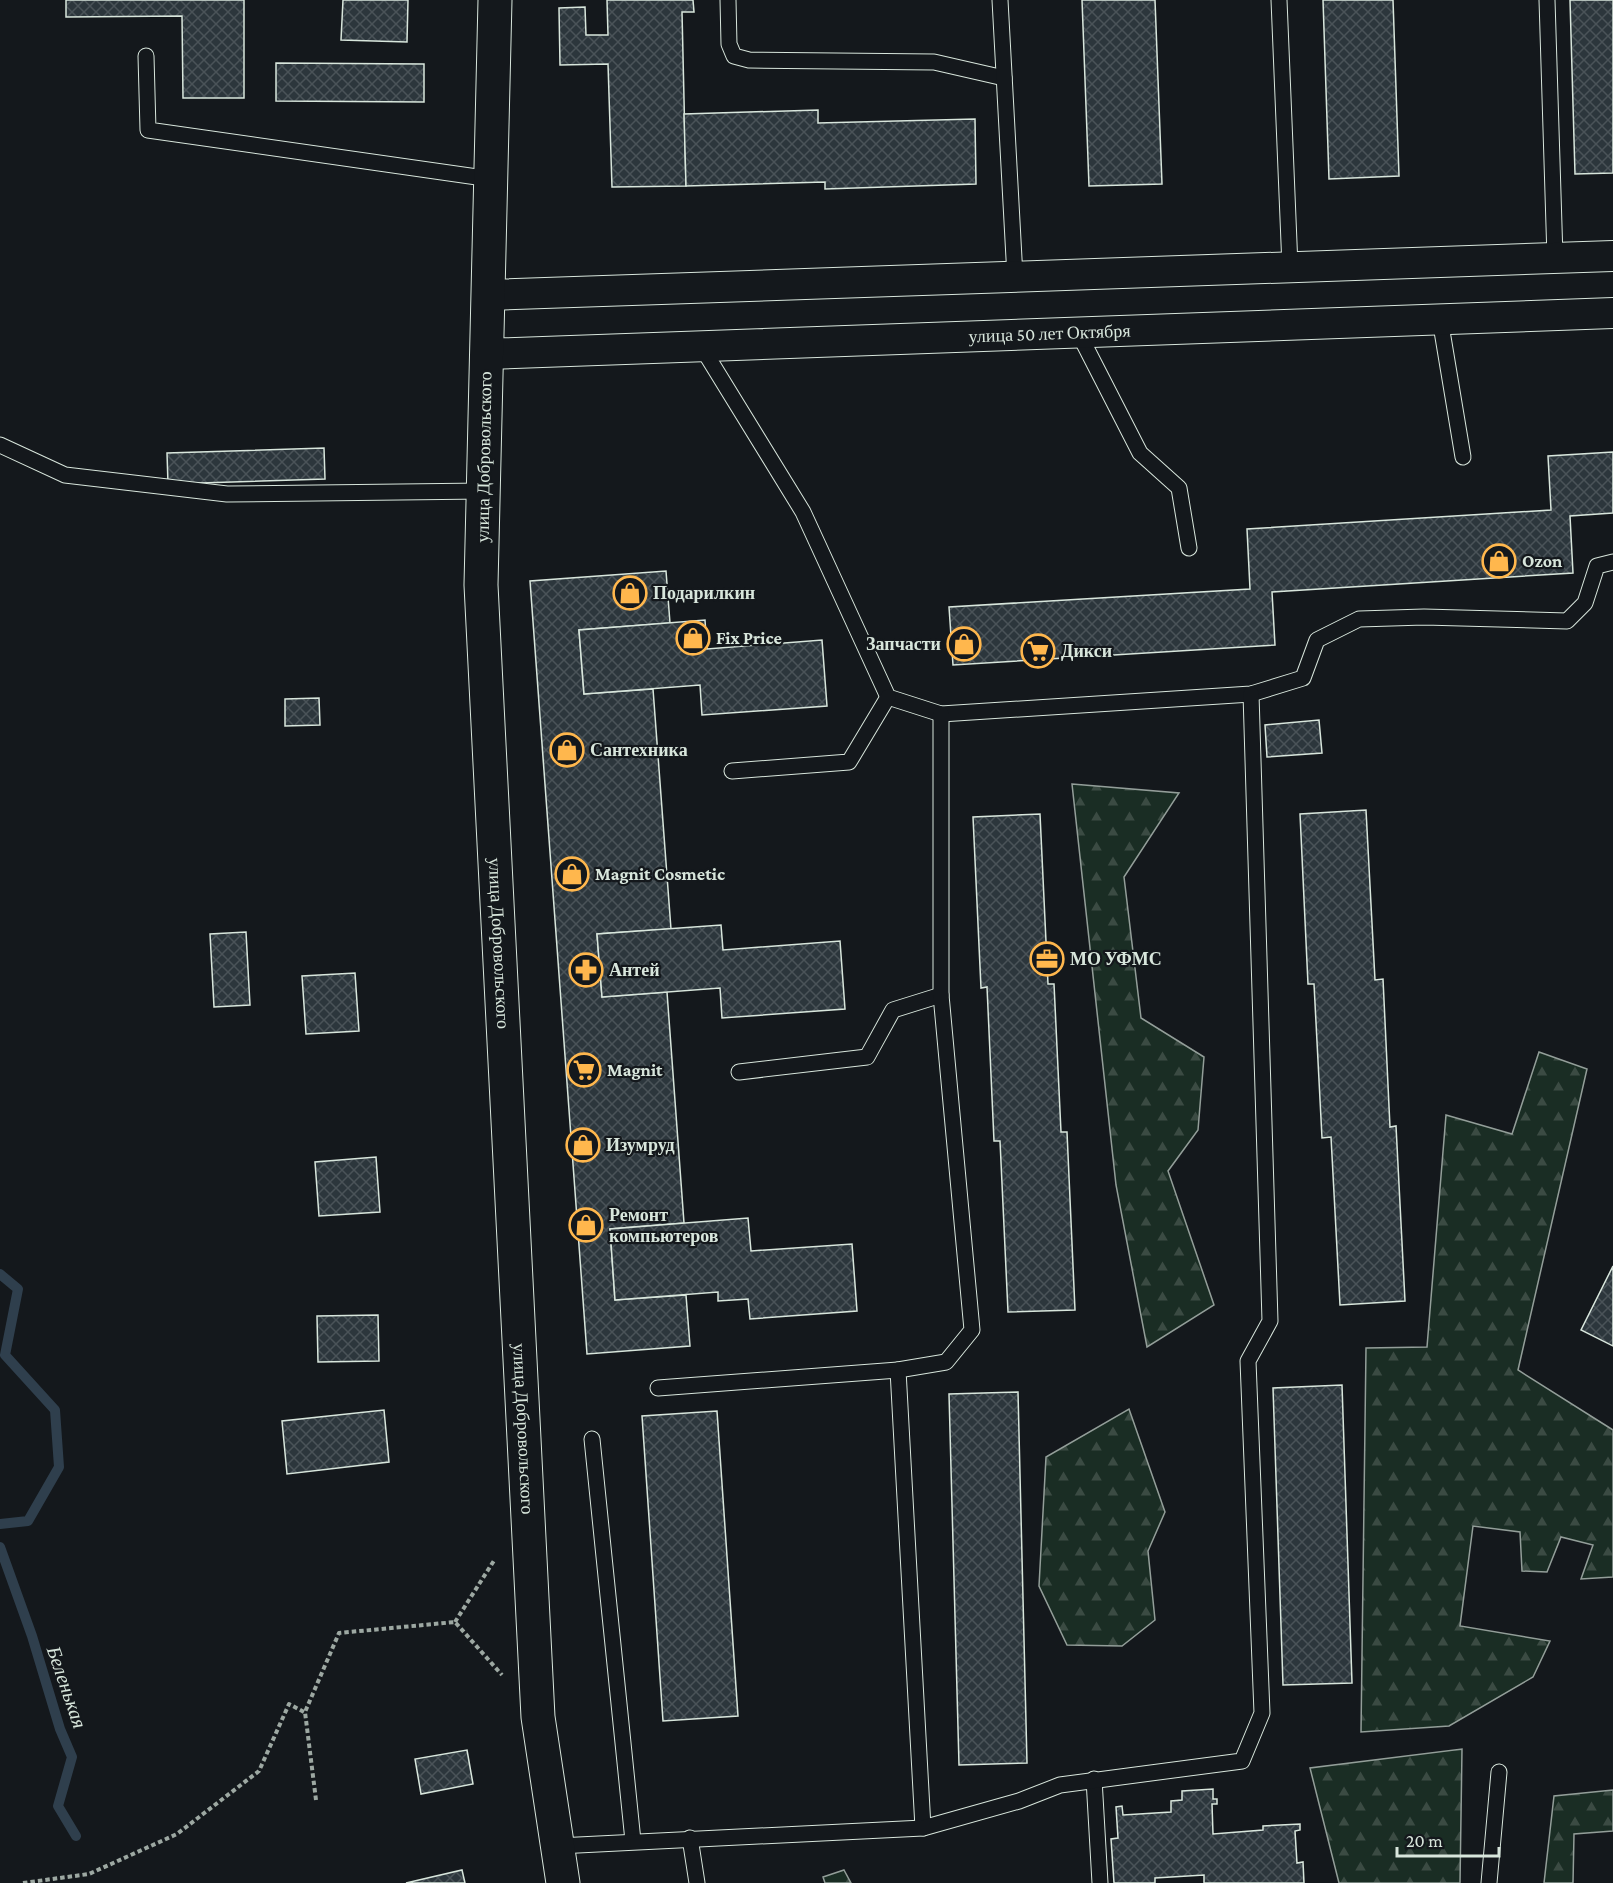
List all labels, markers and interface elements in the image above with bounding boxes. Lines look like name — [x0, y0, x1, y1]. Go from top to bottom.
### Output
street label: улица 50 лет Октября — [968, 321, 1131, 346]
street label: улица Добровольского — [473, 371, 495, 543]
shop icon: Ozon — [1481, 543, 1517, 579]
place label: Ozon — [1522, 551, 1563, 571]
shop icon: Подарилкин — [612, 575, 648, 611]
place label: Подарилкин — [653, 583, 755, 603]
shop icon: Fix Price — [675, 620, 711, 656]
shop icon: Запчасти — [946, 626, 982, 662]
place label: Fix Price — [716, 628, 782, 648]
supermarket icon: Дикси — [1020, 633, 1056, 669]
place label: Запчасти — [866, 634, 941, 654]
place label: Дикси — [1061, 641, 1112, 661]
shop icon: Сантехника — [549, 732, 585, 768]
place label: Сантехника — [590, 740, 688, 760]
shop icon: Magnit Cosmetic — [554, 856, 590, 892]
street label: улица Добровольского — [485, 857, 513, 1029]
place label: Magnit Cosmetic — [595, 864, 725, 884]
office icon: МО УФМС — [1029, 941, 1065, 977]
place label: МО УФМС — [1070, 949, 1162, 969]
pharmacy icon: Антей — [568, 952, 604, 988]
place label: Антей — [609, 960, 660, 980]
supermarket icon: Magnit — [566, 1052, 602, 1088]
place label: Magnit — [607, 1060, 663, 1080]
shop icon: Изумруд — [565, 1127, 601, 1163]
place label: Изумруд — [606, 1135, 675, 1155]
place label: Ремонт компьютеров — [609, 1205, 719, 1246]
shop icon: Ремонт компьютеров — [568, 1207, 604, 1243]
street label: улица Добровольского — [509, 1343, 538, 1515]
water label: Беленькая — [42, 1642, 91, 1731]
scale bar — [1397, 1820, 1499, 1858]
text: 20 m — [1406, 1831, 1443, 1851]

